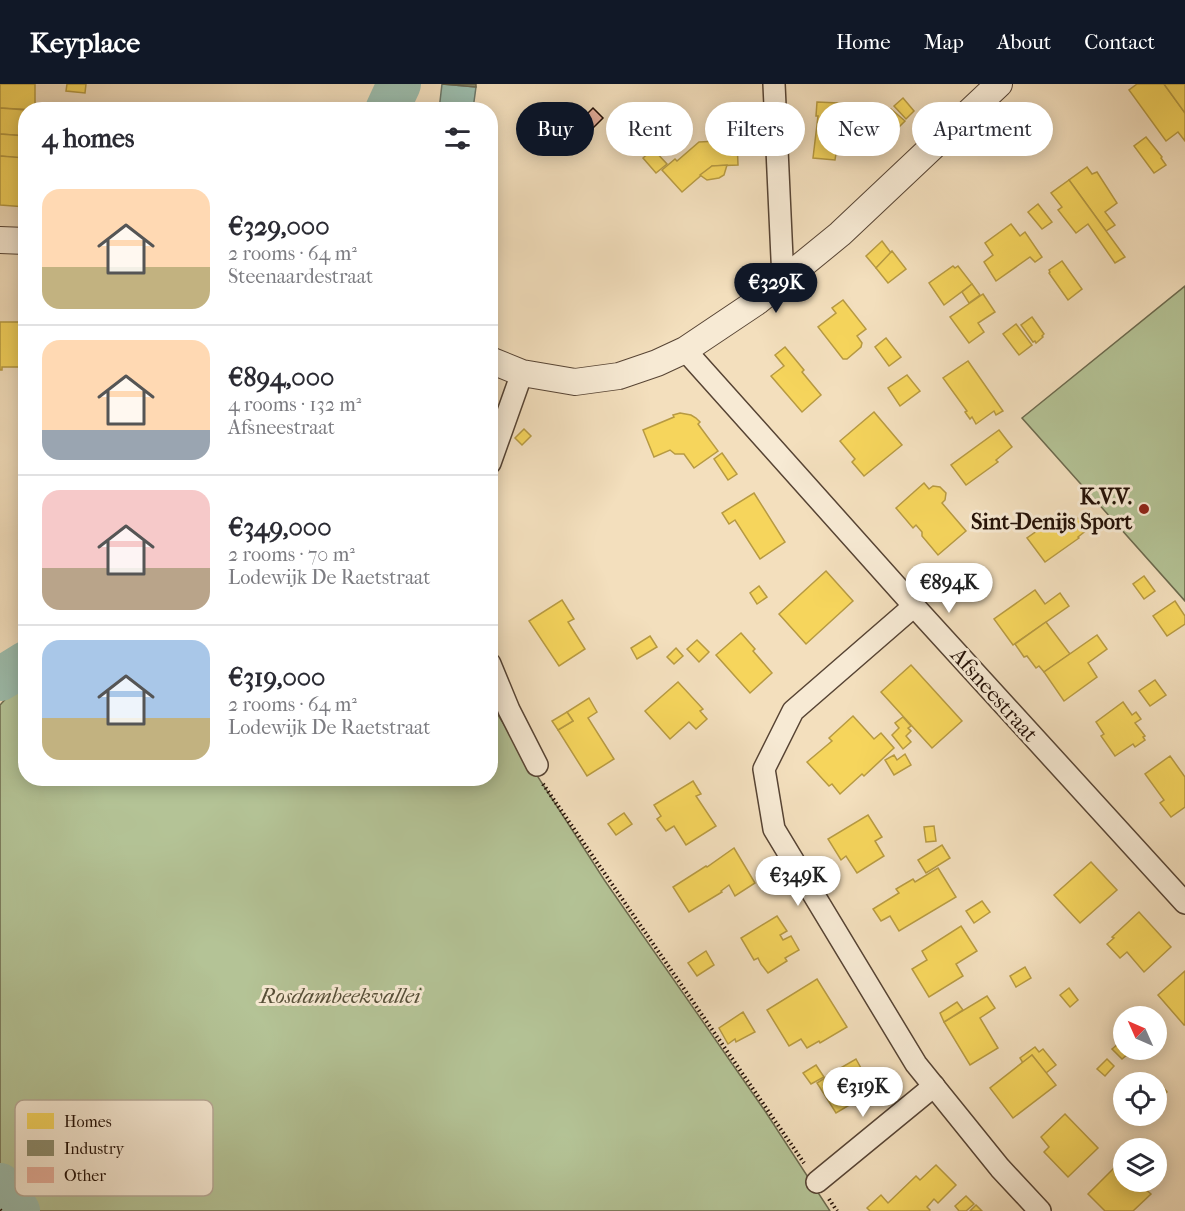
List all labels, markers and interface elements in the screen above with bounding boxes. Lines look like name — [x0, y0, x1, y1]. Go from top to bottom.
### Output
text: Keyplace — [30, 26, 140, 59]
text: Home — [836, 30, 891, 54]
text: Map — [924, 30, 964, 54]
text: About — [997, 30, 1051, 54]
text: Contact — [1084, 30, 1155, 54]
chip: Buy — [516, 102, 594, 156]
chip: Rent — [606, 102, 693, 156]
chip: Filters — [705, 102, 805, 156]
chip: New — [817, 102, 900, 156]
chip: Apartment — [912, 102, 1053, 156]
icon: filters — [441, 122, 474, 155]
text: 4 homes — [42, 123, 134, 154]
text: €329,000 — [228, 211, 330, 242]
icon: home — [90, 213, 162, 285]
text: 2 rooms · 64 m² — [228, 242, 357, 265]
pin: €329K — [734, 263, 818, 314]
text: Steenaardestraat — [228, 265, 373, 288]
text: €329K — [748, 271, 804, 294]
text: €894,000 — [228, 362, 334, 393]
icon: home — [90, 364, 162, 436]
text: 4 rooms · 132 m² — [228, 393, 361, 416]
text: Afsneestraat — [228, 416, 335, 439]
place label: K.V.V. Sint-Denijs Sport — [971, 484, 1133, 535]
marker: K.V.V. Sint-Denijs Sport — [1137, 502, 1151, 516]
text: €349,000 — [228, 512, 332, 543]
icon: home — [90, 514, 162, 586]
text: 2 rooms · 70 m² — [228, 543, 355, 566]
pin: €894K — [907, 563, 991, 614]
text: Lodewijk De Raetstraat — [228, 566, 431, 589]
text: €894K — [920, 571, 978, 594]
street label: Afsneestraat — [945, 642, 1043, 747]
text: €319,000 — [228, 662, 325, 693]
icon: home — [90, 664, 162, 736]
text: 2 rooms · 64 m² — [228, 693, 357, 716]
text: Lodewijk De Raetstraat — [228, 716, 431, 739]
pin: €349K — [756, 856, 840, 907]
text: €349K — [770, 864, 826, 887]
park label: Rosdambeekvallei — [258, 983, 422, 1009]
north arrow — [1113, 1006, 1167, 1060]
map controls — [1113, 1006, 1167, 1192]
pin: €319K — [821, 1067, 905, 1118]
button: locate — [1113, 1072, 1167, 1126]
text: €319K — [837, 1075, 889, 1098]
legend — [15, 1100, 213, 1196]
text: Homes — [64, 1112, 112, 1131]
button: layers — [1113, 1138, 1167, 1192]
text: Industry — [64, 1139, 125, 1158]
text: Other — [64, 1166, 106, 1185]

